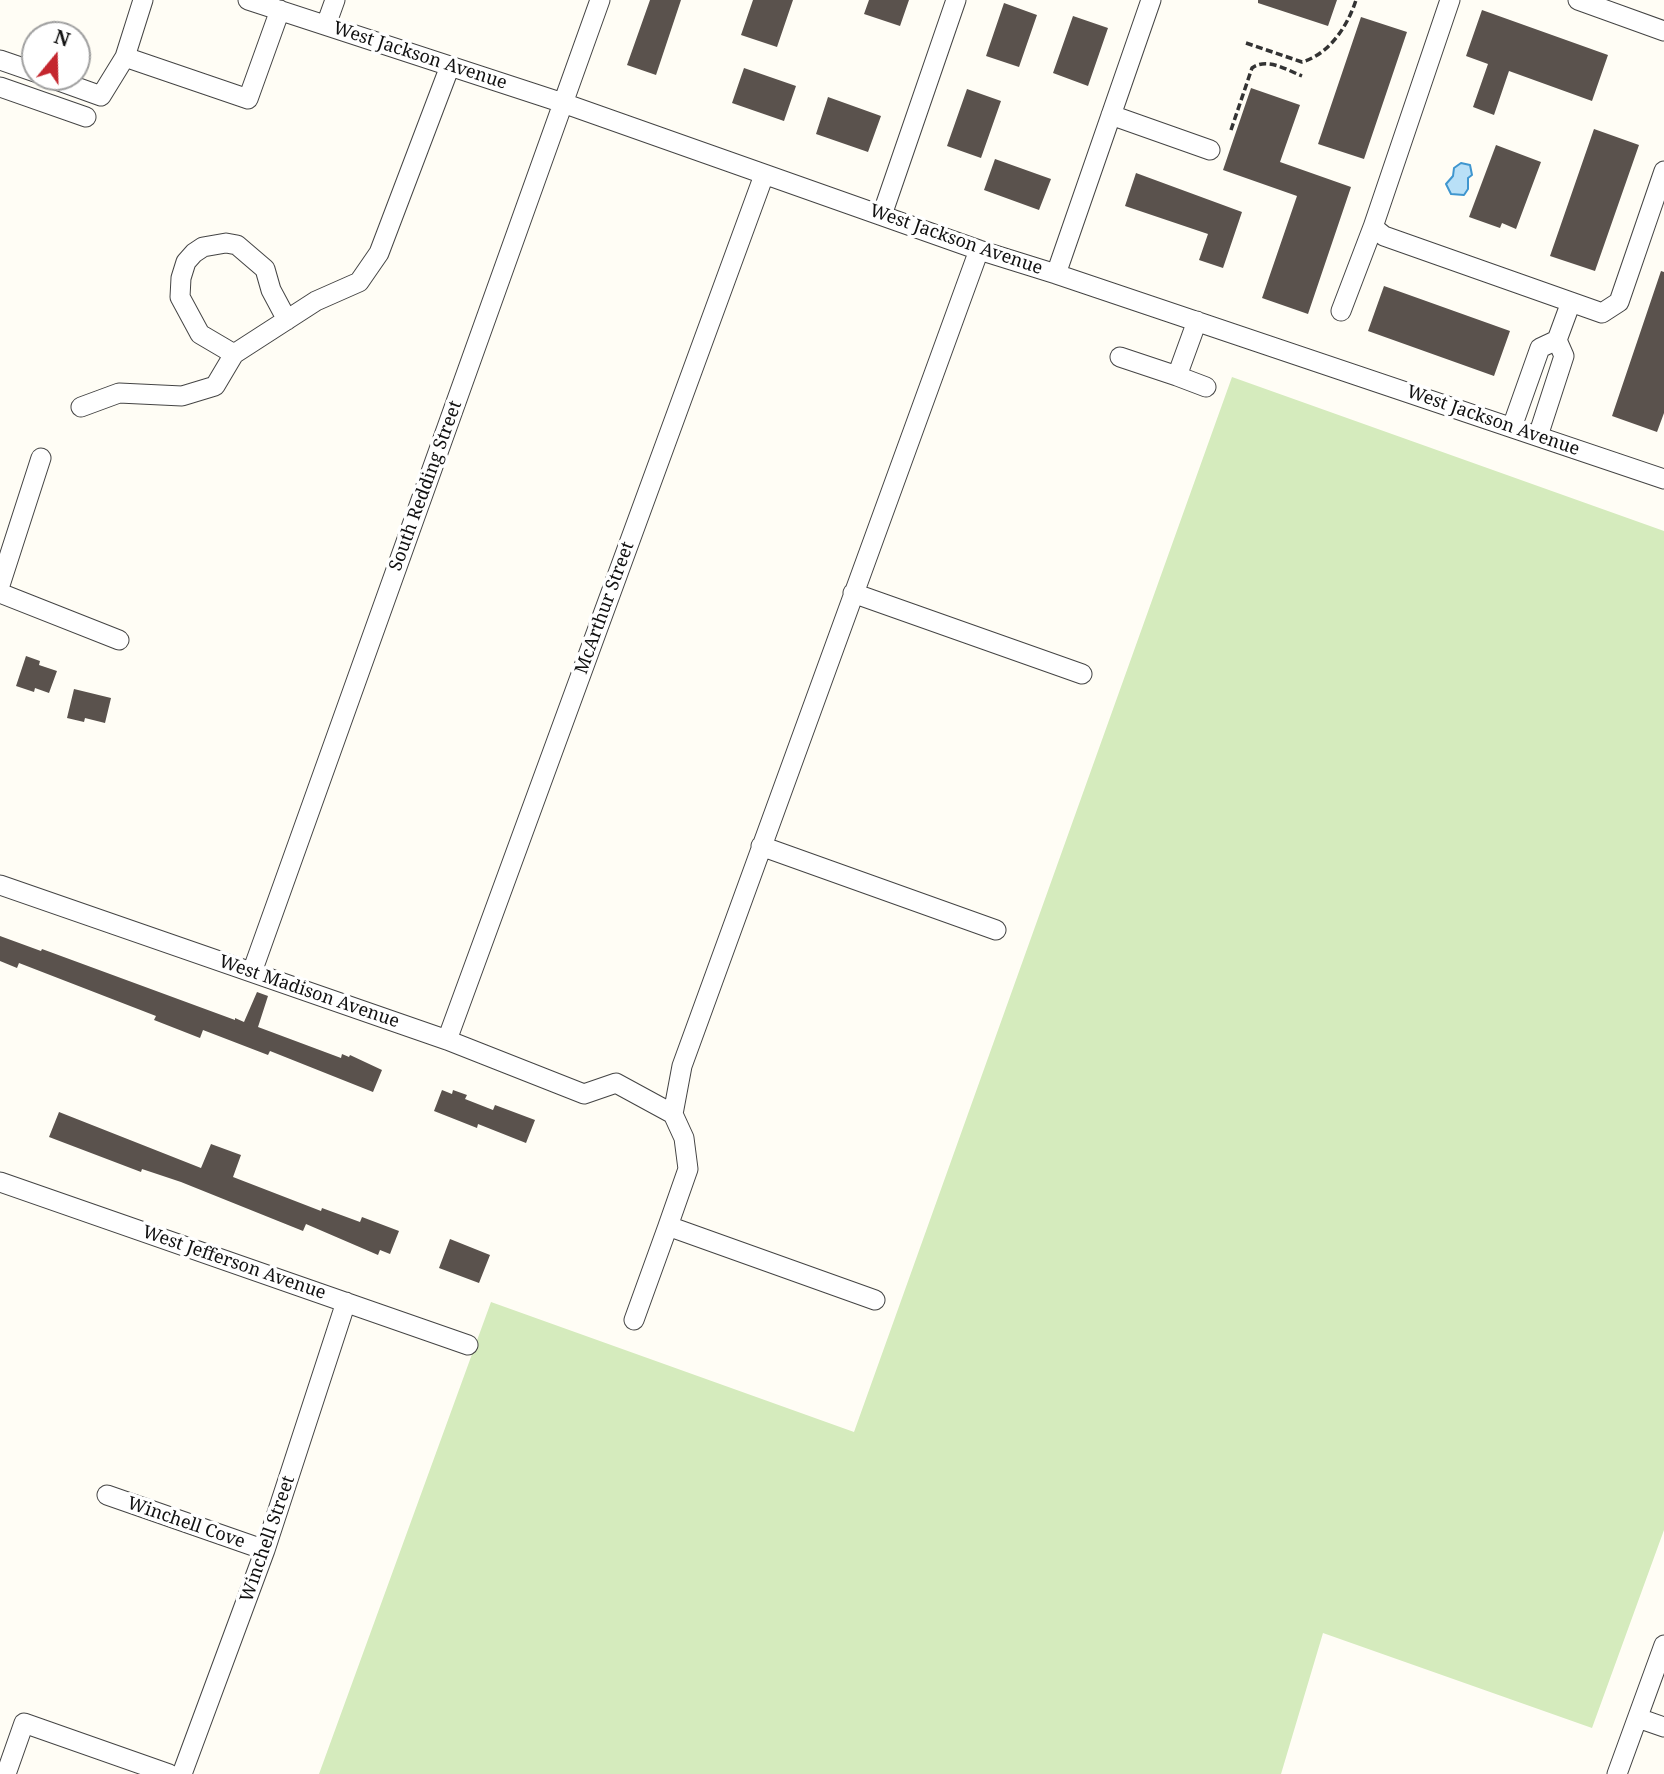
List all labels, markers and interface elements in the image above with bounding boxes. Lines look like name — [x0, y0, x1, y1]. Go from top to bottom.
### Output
street label: West Jackson Avenue — [330, 18, 510, 94]
north arrow — [21, 21, 91, 91]
text: N — [51, 23, 73, 53]
street label: West Jackson Avenue — [867, 200, 1045, 280]
street label: West Jackson Avenue — [1404, 381, 1582, 461]
street label: South Redding Street — [385, 398, 467, 574]
street label: McArthur Street — [571, 539, 639, 677]
street label: West Madison Avenue — [216, 951, 402, 1033]
street label: West Jefferson Avenue — [139, 1221, 329, 1305]
street label: Winchell Street — [236, 1473, 300, 1605]
street label: Winchell Cove — [124, 1493, 248, 1553]

